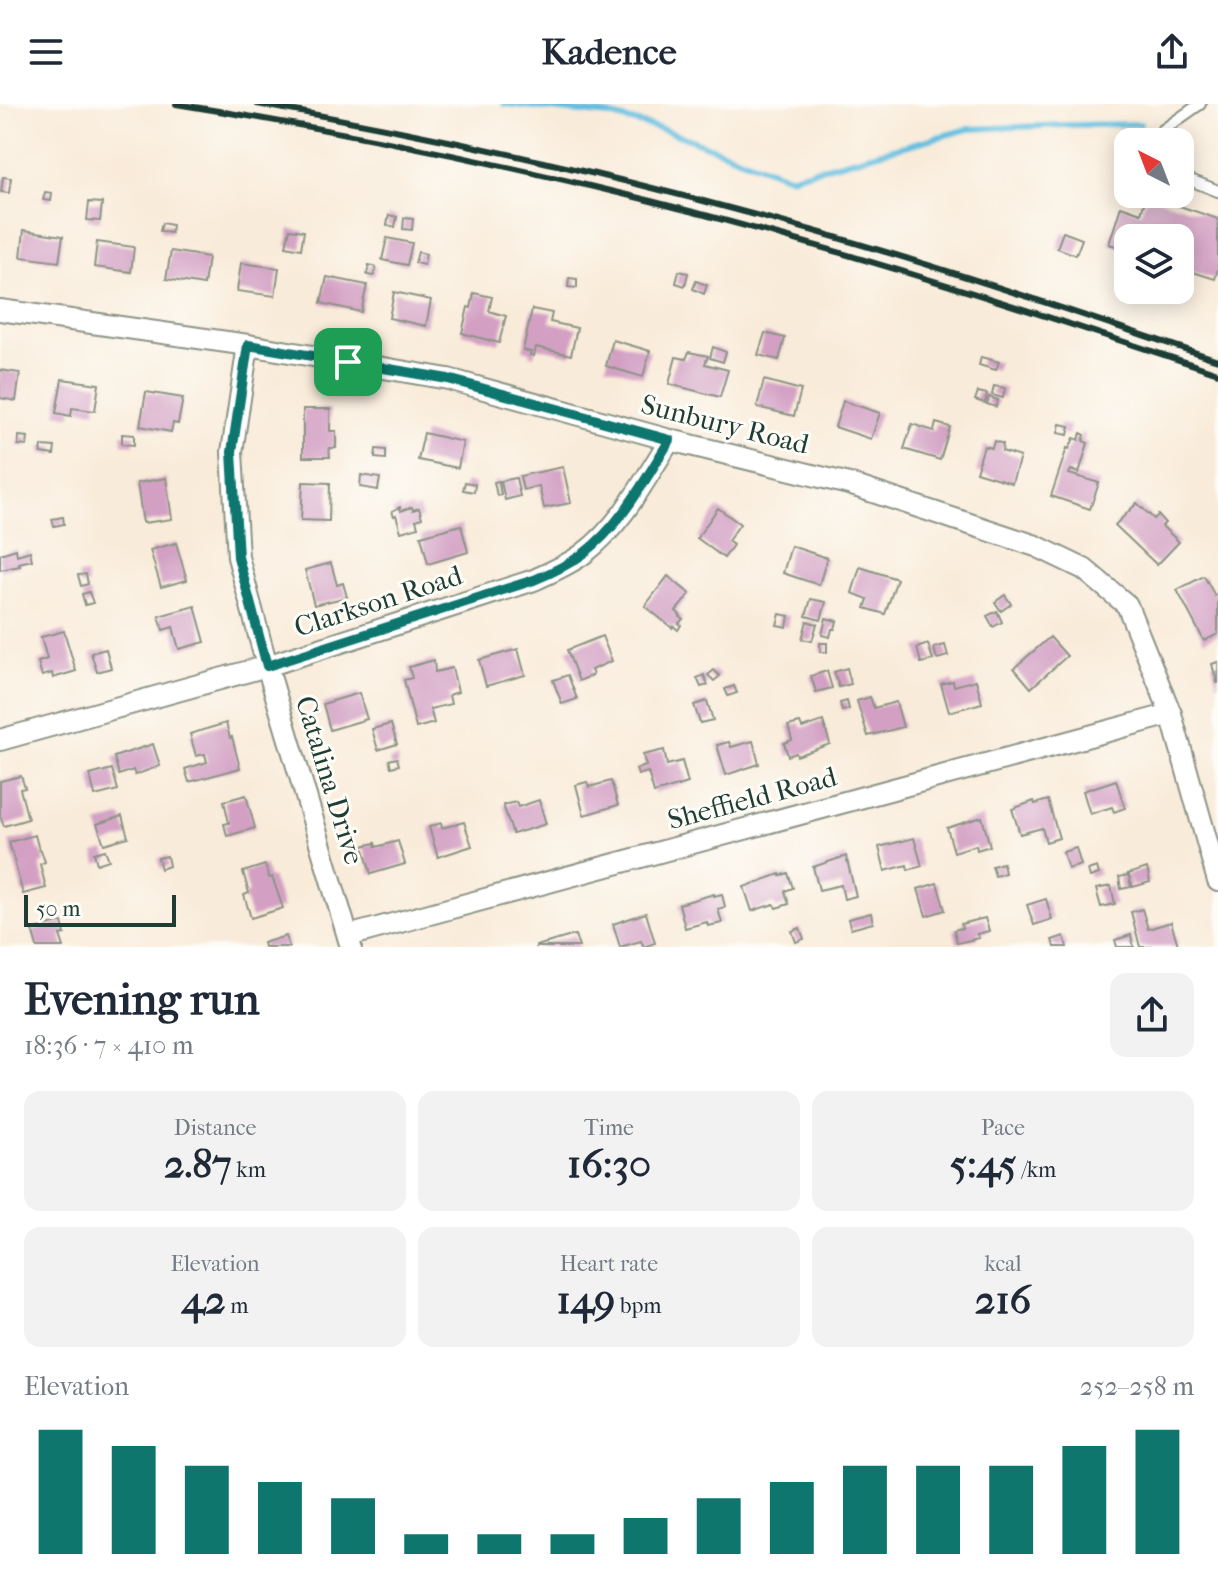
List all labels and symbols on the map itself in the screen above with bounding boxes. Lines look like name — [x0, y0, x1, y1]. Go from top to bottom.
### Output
north arrow — [1114, 128, 1194, 208]
pin — [314, 328, 382, 396]
street label: Sunbury Road — [638, 387, 813, 461]
street label: Clarkson Road — [290, 558, 467, 644]
street label: Catalina Drive — [289, 692, 371, 868]
street label: Sheffield Road — [664, 759, 841, 836]
scale bar — [24, 891, 176, 927]

